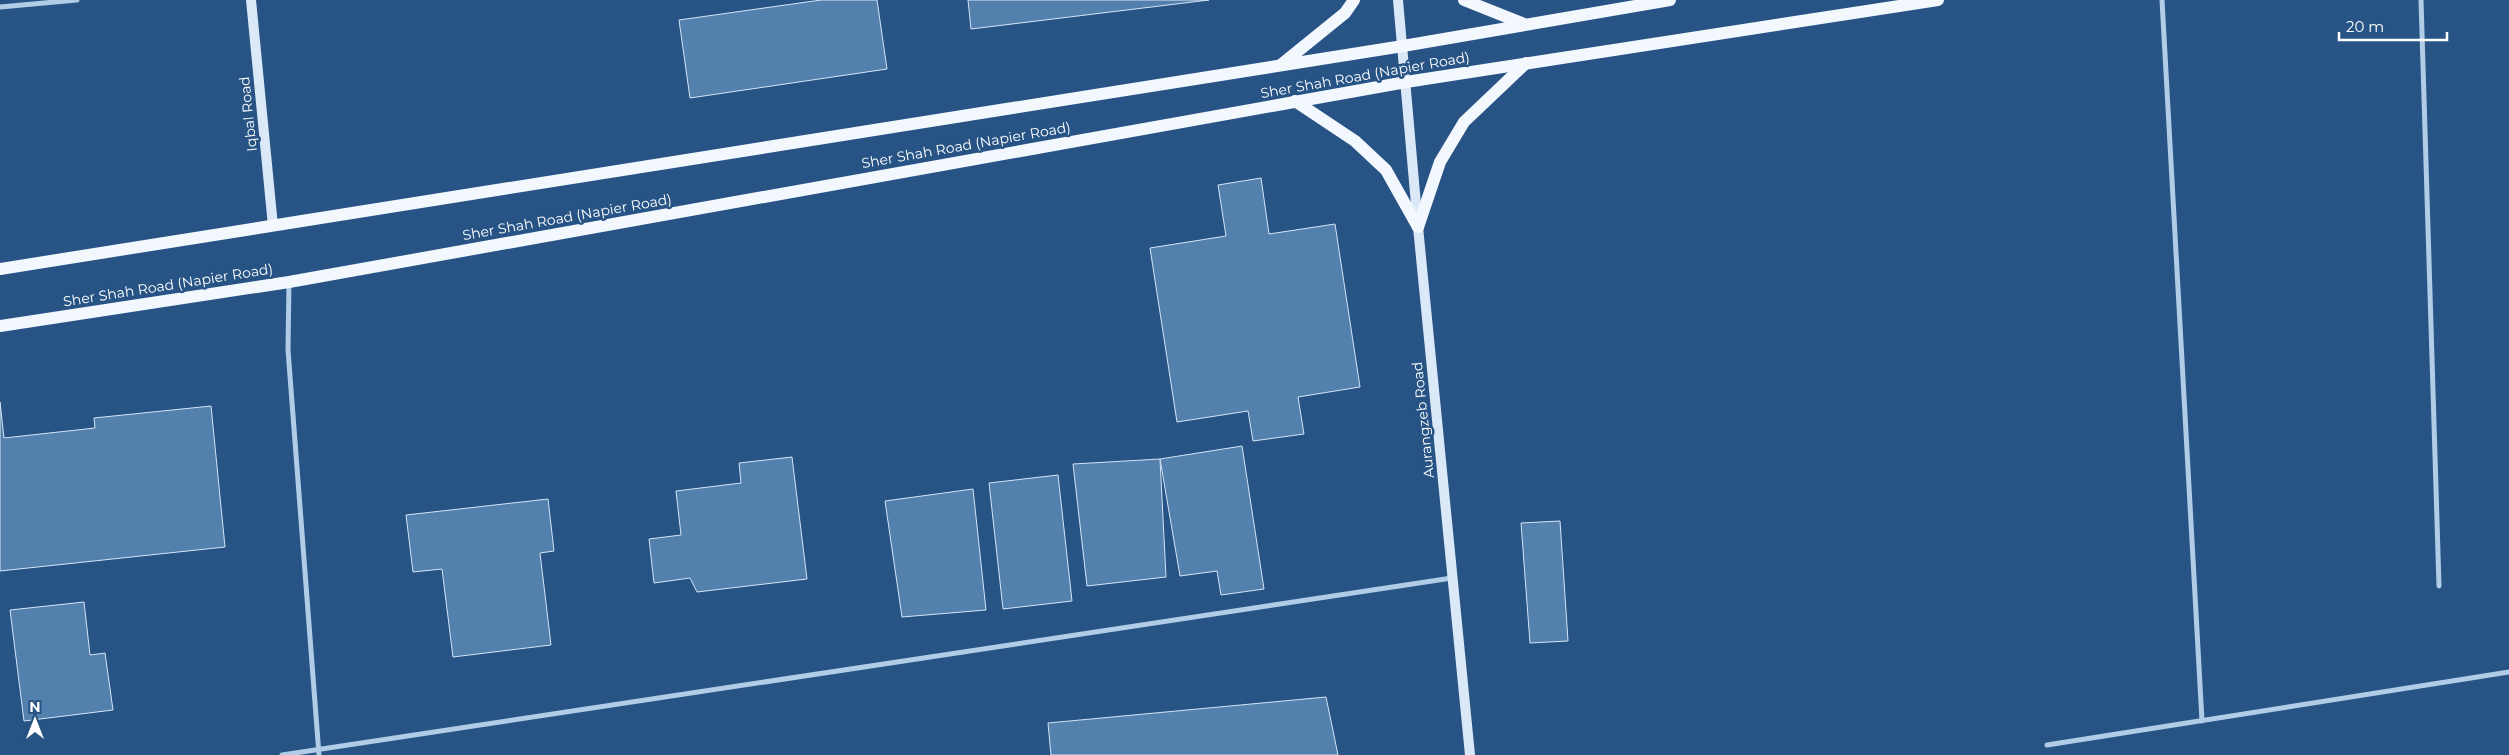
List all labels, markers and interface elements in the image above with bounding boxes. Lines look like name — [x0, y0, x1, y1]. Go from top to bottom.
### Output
scale bar — [2339, 10, 2446, 42]
text: 20 m — [2346, 17, 2384, 36]
street label: Sher Shah Road (Napier Road) — [1259, 48, 1471, 102]
street label: Iqbal Road — [235, 76, 261, 152]
street label: Sher Shah Road (Napier Road) — [860, 118, 1072, 172]
street label: Sher Shah Road (Napier Road) — [461, 190, 673, 244]
street label: Sher Shah Road (Napier Road) — [62, 260, 274, 310]
street label: Aurangzeb Road — [1408, 361, 1438, 479]
north arrow — [10, 695, 60, 745]
text: N — [29, 698, 41, 716]

